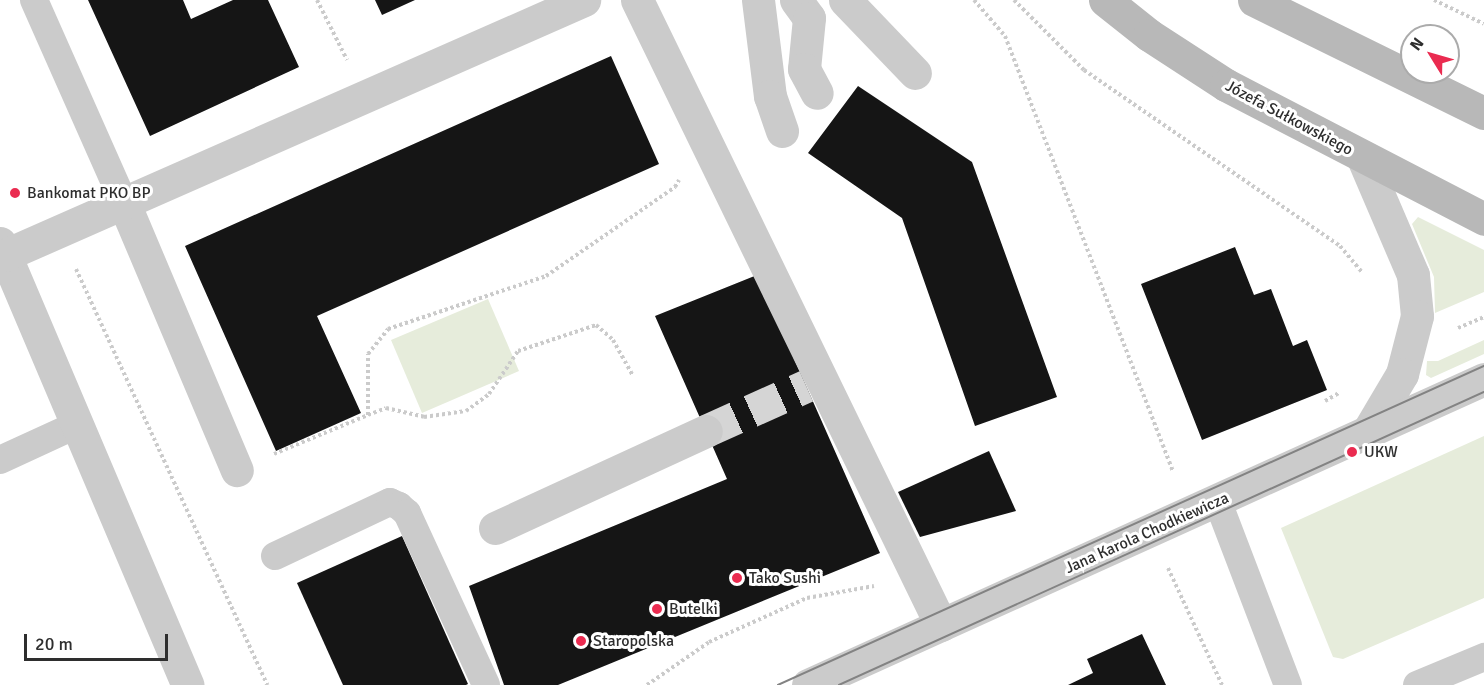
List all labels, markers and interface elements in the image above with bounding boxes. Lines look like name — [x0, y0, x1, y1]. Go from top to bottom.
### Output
north arrow — [1400, 24, 1460, 84]
text: N — [1406, 34, 1429, 55]
street label: Józefa Sułkowskiego — [1222, 76, 1356, 160]
place label: Bankomat PKO BP — [27, 183, 151, 203]
marker: Bankomat PKO BP — [8, 186, 22, 200]
place label: UKW — [1364, 442, 1398, 462]
marker: UKW — [1345, 445, 1359, 459]
street label: Jana Karola Chodkiewicza — [1062, 488, 1232, 578]
place label: Tako Sushi — [749, 568, 821, 588]
marker: Tako Sushi — [730, 571, 744, 585]
place label: Butelki — [669, 599, 718, 619]
marker: Butelki — [650, 602, 664, 616]
scale bar — [27, 622, 171, 660]
place label: Staropolska — [593, 631, 674, 651]
text: 20 m — [35, 633, 73, 655]
marker: Staropolska — [574, 634, 588, 648]

